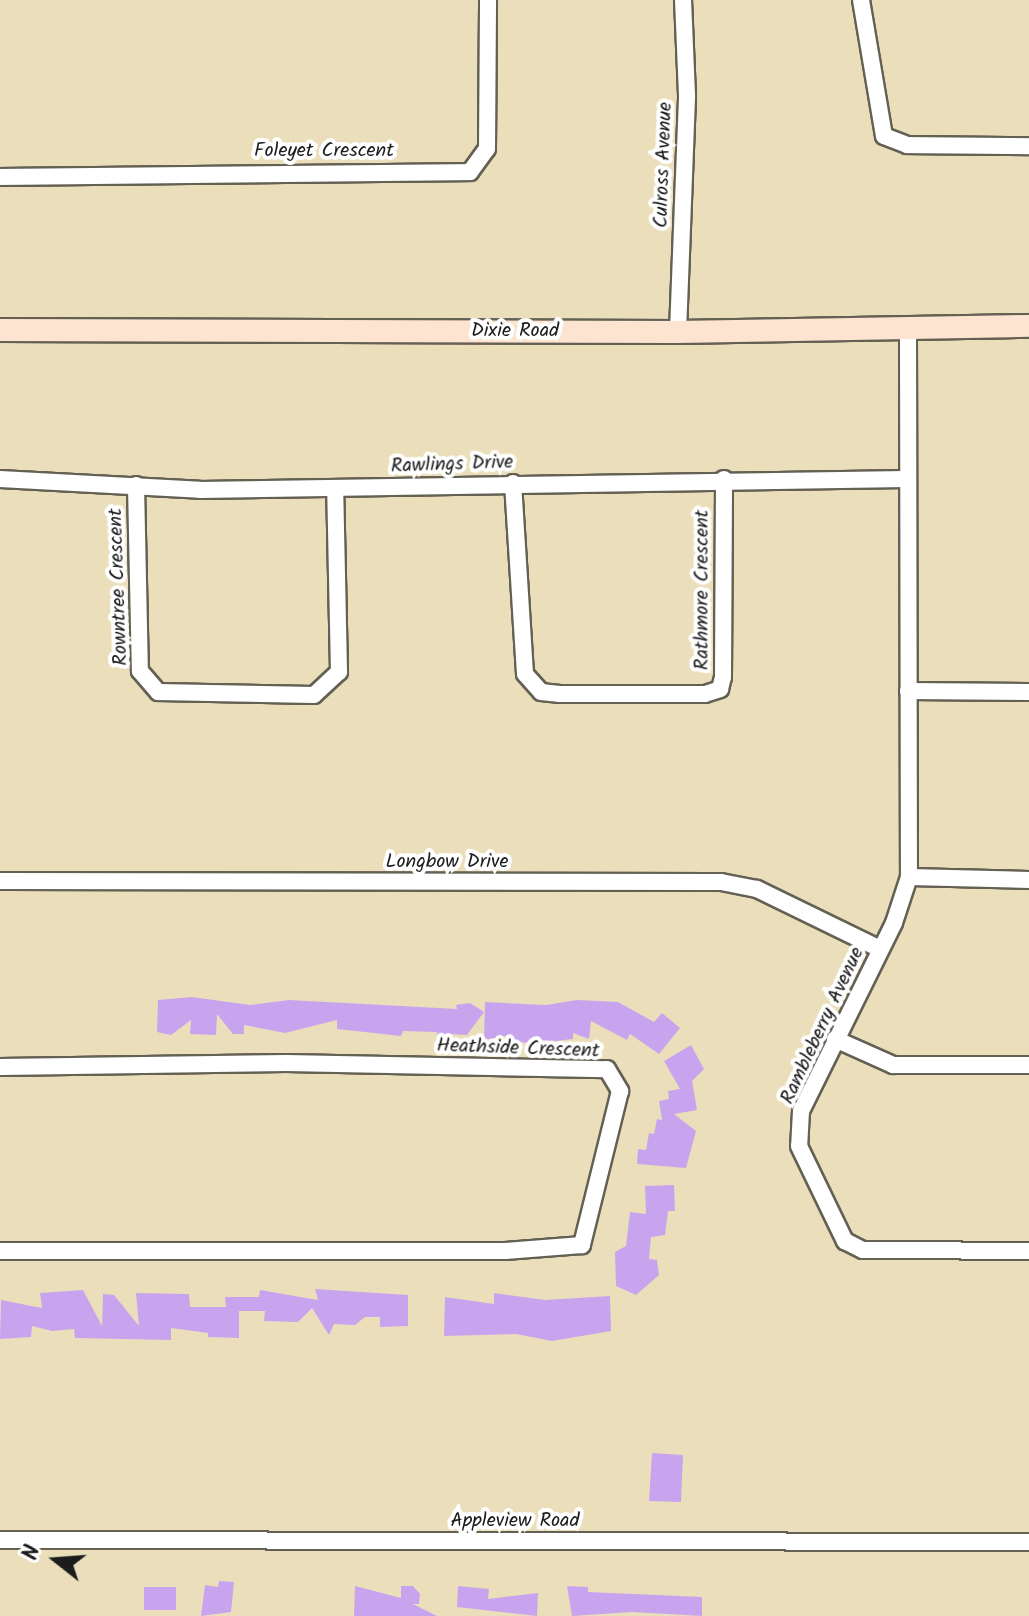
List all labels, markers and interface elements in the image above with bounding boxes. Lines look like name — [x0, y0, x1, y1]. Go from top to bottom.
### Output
street label: Culross Avenue — [650, 102, 678, 228]
street label: Foleyet Crescent — [254, 139, 394, 163]
street label: Dixie Road — [471, 319, 559, 343]
street label: Rawlings Drive — [390, 451, 514, 479]
street label: Rowntree Crescent — [104, 508, 134, 666]
street label: Rathmore Crescent — [691, 510, 715, 670]
street label: Longbow Drive — [386, 850, 508, 874]
street label: Rambleberry Avenue — [776, 944, 870, 1108]
street label: Heathside Crescent — [436, 1034, 600, 1064]
street label: Appleview Road — [451, 1509, 579, 1533]
north arrow — [16, 1520, 96, 1600]
text: N — [14, 1541, 51, 1565]

